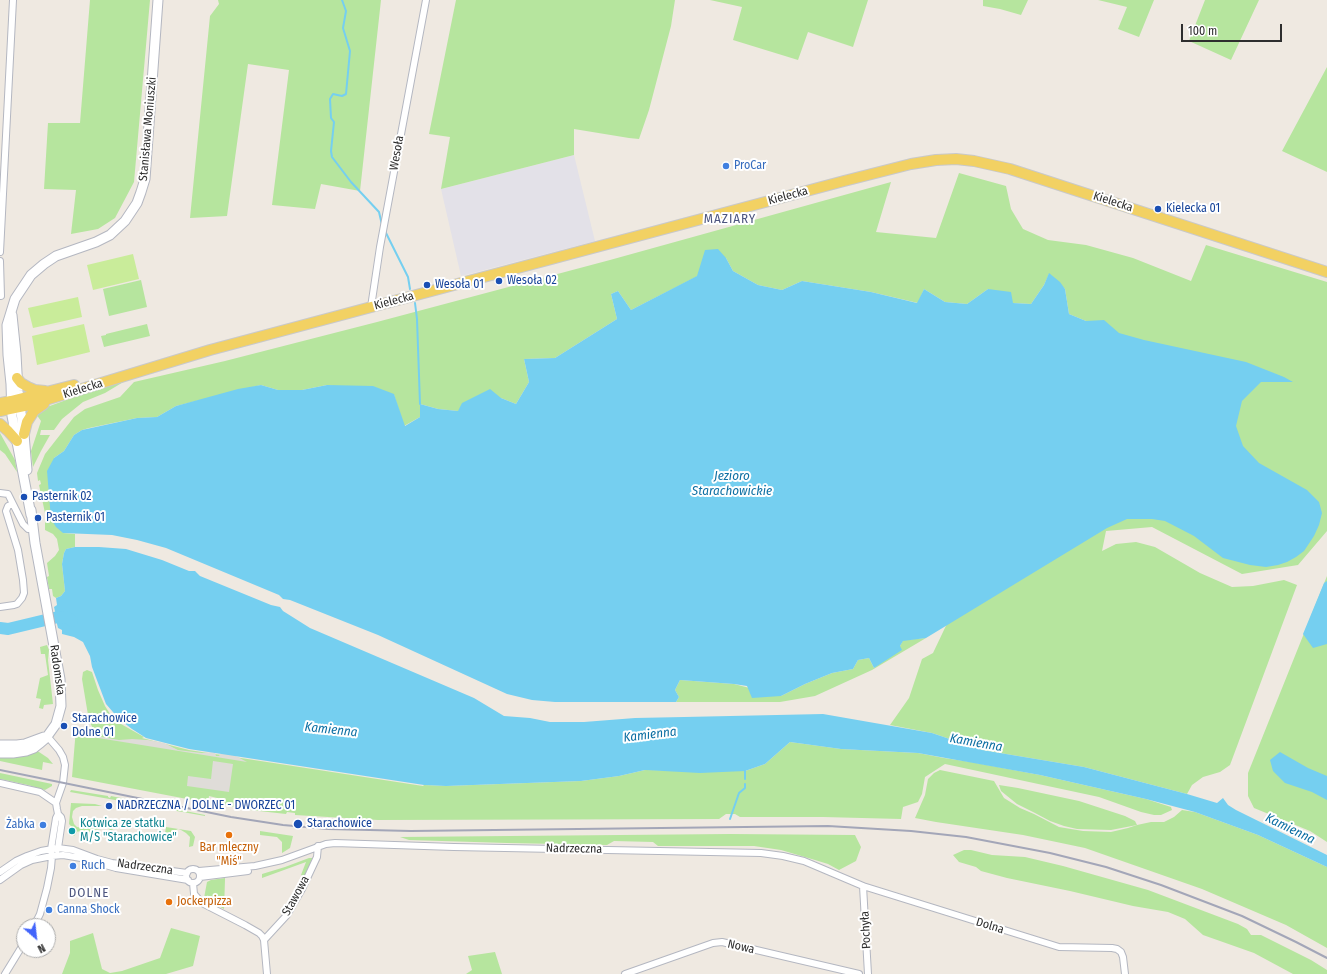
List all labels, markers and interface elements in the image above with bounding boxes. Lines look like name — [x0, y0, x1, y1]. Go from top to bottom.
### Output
scale bar — [1183, 16, 1284, 42]
text: 100 m — [1188, 24, 1217, 38]
street label: Stanisława Moniuszki — [136, 76, 160, 182]
street label: Wesoła — [387, 134, 407, 172]
place label: ProCar — [734, 159, 766, 173]
marker: ProCar — [721, 161, 731, 171]
street label: Kielecka — [766, 184, 810, 208]
street label: Kielecka — [1091, 189, 1135, 215]
place label: Kielecka 01 — [1166, 202, 1220, 216]
marker: Kielecka 01 — [1153, 204, 1163, 214]
district label: MAZIARY — [704, 211, 756, 227]
place label: Wesoła 02 — [507, 274, 557, 288]
marker: Wesoła 02 — [494, 276, 504, 286]
place label: Wesoła 01 — [435, 278, 484, 292]
marker: Wesoła 01 — [422, 280, 432, 290]
street label: Kielecka — [372, 289, 416, 313]
street label: Kielecka — [61, 376, 105, 402]
water label: Jezioro Starachowickie — [692, 468, 772, 499]
place label: Pasternik 02 — [32, 490, 92, 504]
marker: Pasternik 02 — [19, 492, 29, 502]
place label: Pasternik 01 — [46, 511, 105, 525]
marker: Pasternik 01 — [33, 513, 43, 523]
street label: Radomska — [46, 644, 68, 696]
place label: Starachowice Dolne 01 — [72, 712, 137, 740]
water label: Kamienna — [304, 719, 358, 741]
marker: Starachowice Dolne 01 — [59, 721, 69, 731]
water label: Kamienna — [623, 724, 677, 746]
water label: Kamienna — [948, 731, 1004, 755]
place label: NADRZECZNA / DOLNE - DWORZEC 01 — [117, 799, 295, 813]
marker: NADRZECZNA / DOLNE - DWORZEC 01 — [104, 801, 114, 811]
water label: Kamienna — [1263, 810, 1317, 848]
place label: Kotwica ze statku M/S "Starachowice" — [80, 817, 177, 845]
place label: Starachowice — [307, 817, 372, 831]
place label: Żabka — [6, 818, 35, 832]
marker: Starachowice — [292, 818, 304, 830]
marker: Żabka — [38, 820, 48, 830]
marker: Kotwica ze statku M/S "Starachowice" — [67, 826, 77, 836]
marker: Bar mleczny "Miś" — [224, 830, 234, 840]
place label: Bar mleczny "Miś" — [199, 841, 259, 869]
street label: Nadrzeczna — [546, 841, 602, 857]
street label: Nadrzeczna — [116, 856, 174, 878]
place label: Ruch — [81, 859, 105, 873]
marker: Ruch — [68, 861, 78, 871]
street label: Stawowa — [279, 874, 313, 918]
district label: DOLNE — [69, 885, 109, 901]
place label: Jockerpizza — [177, 895, 232, 909]
marker: Jockerpizza — [164, 897, 174, 907]
place label: Canna Shock — [57, 903, 120, 917]
marker: Canna Shock — [44, 905, 54, 915]
street label: Pochyła — [858, 911, 874, 949]
street label: Dolna — [974, 915, 1006, 937]
north arrow — [16, 918, 56, 958]
street label: Nowa — [726, 937, 756, 957]
text: N — [35, 941, 47, 955]

